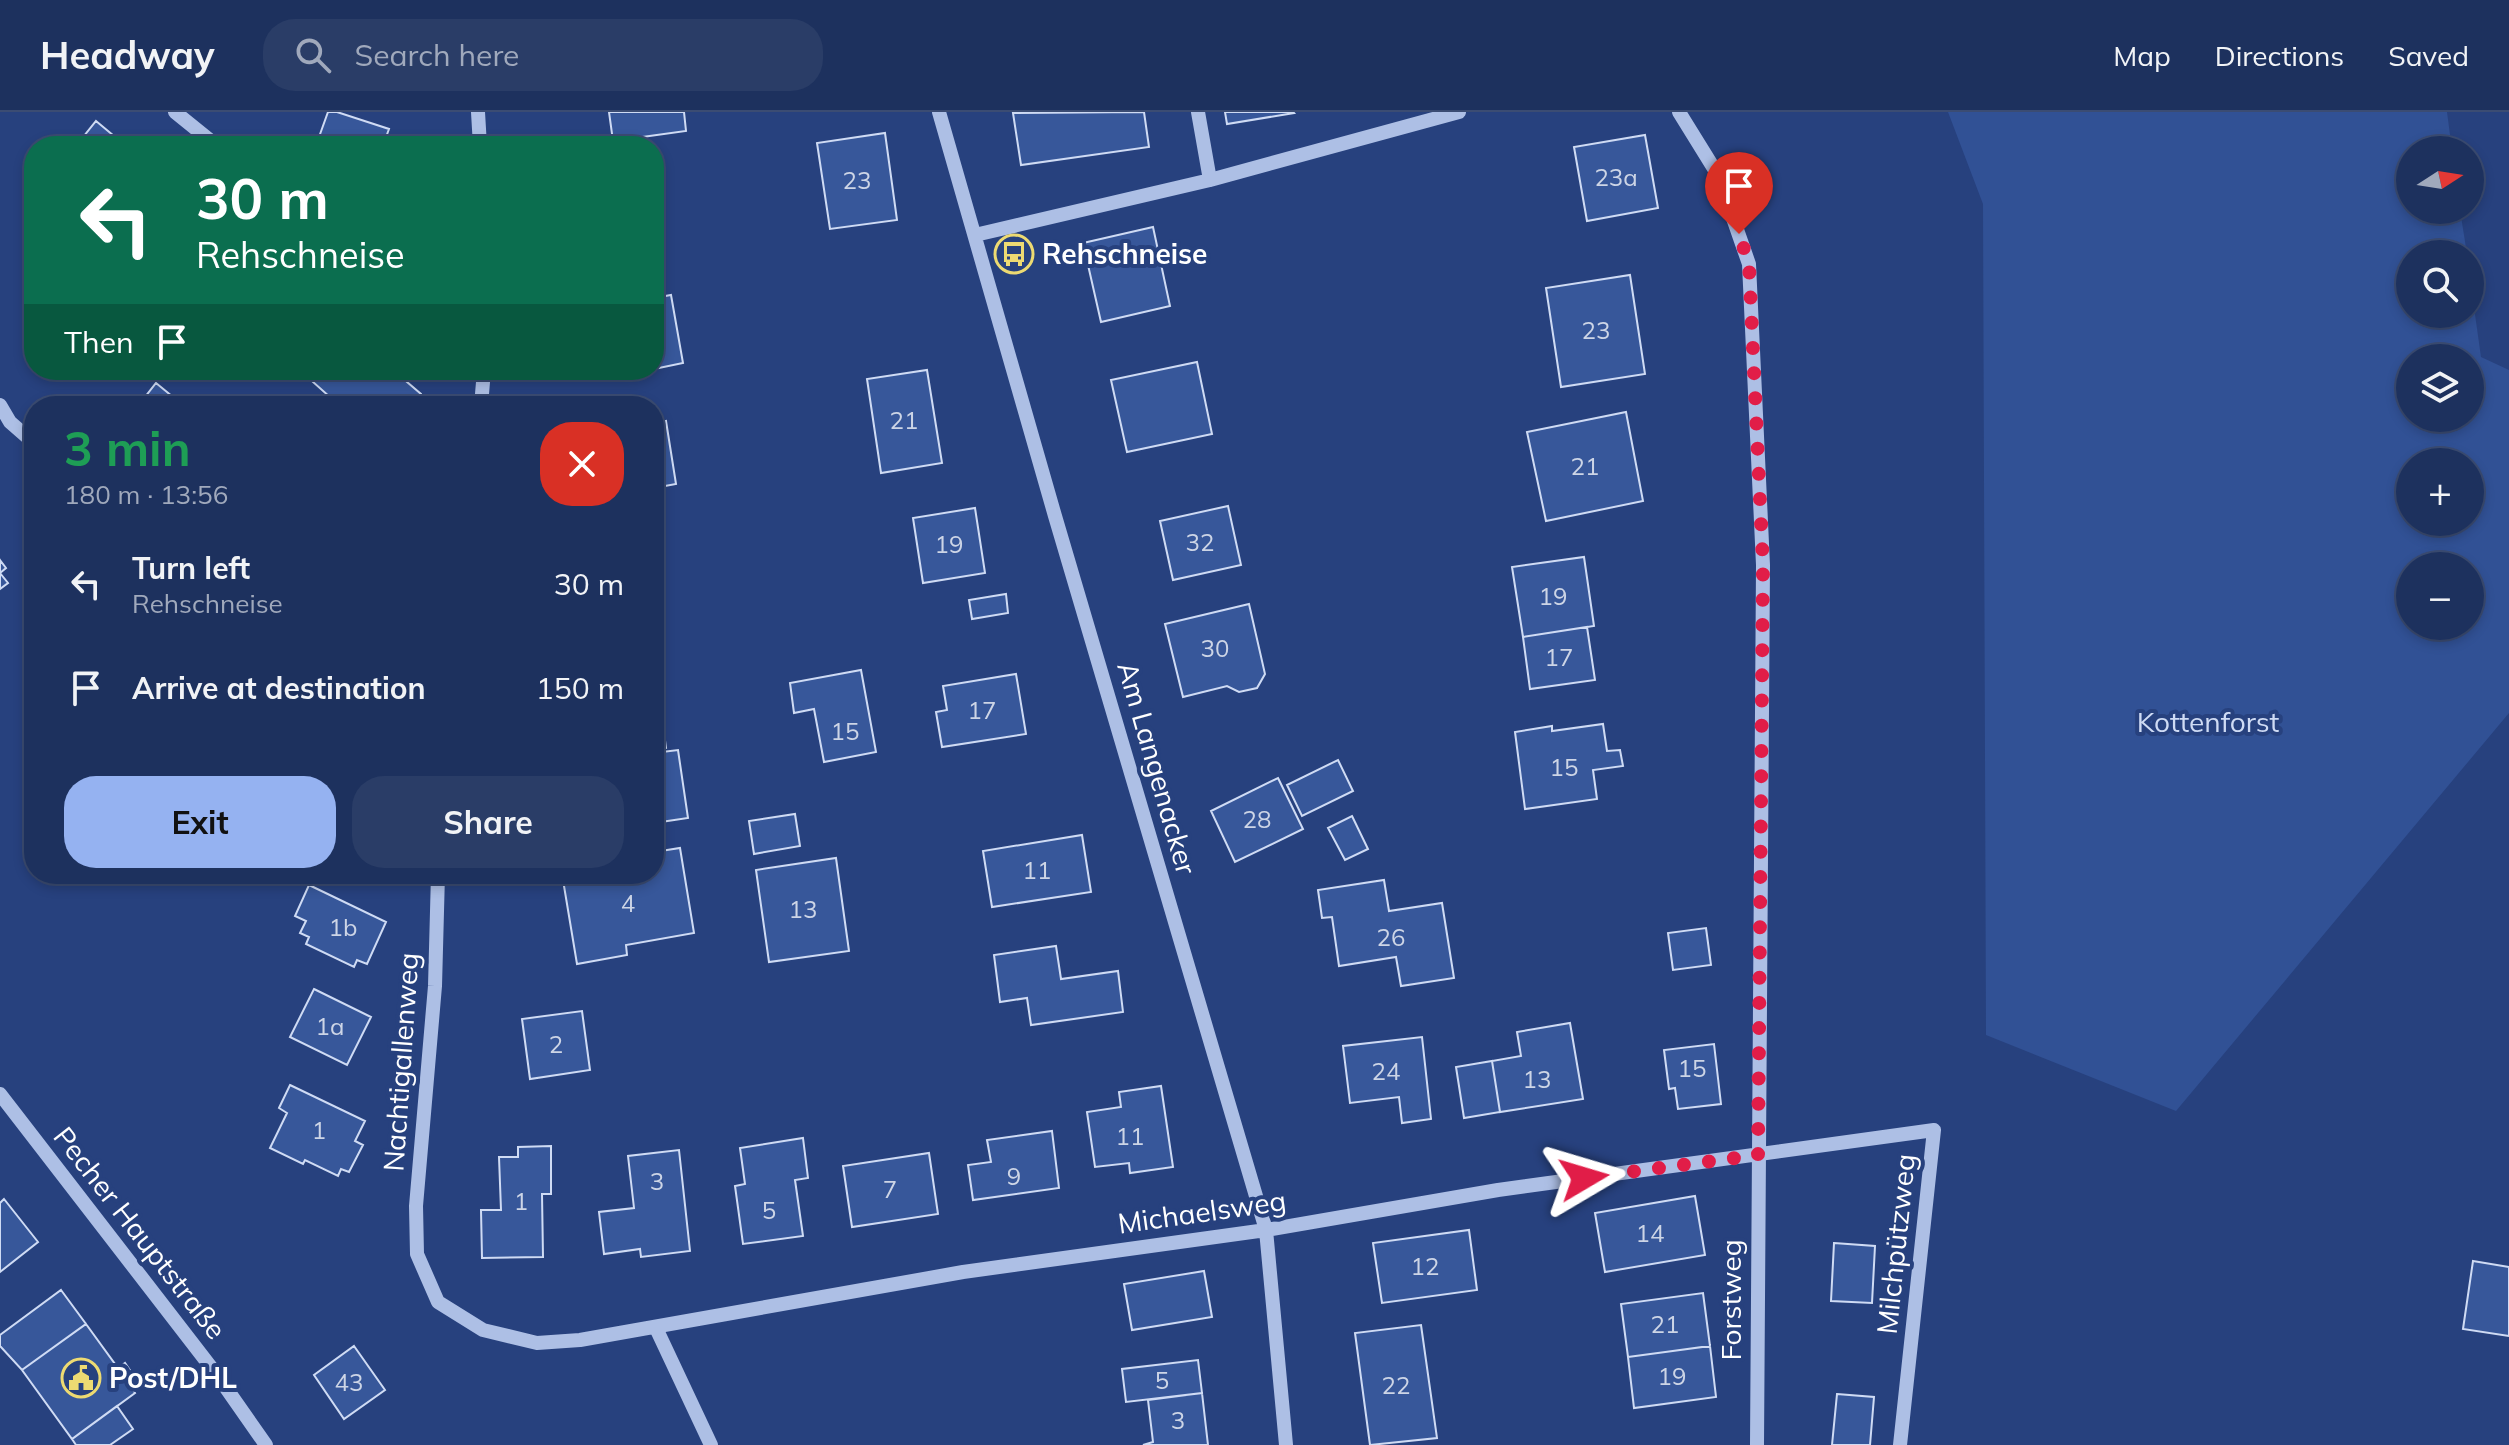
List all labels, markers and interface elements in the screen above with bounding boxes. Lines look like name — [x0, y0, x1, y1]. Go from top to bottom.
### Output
search box — [263, 19, 823, 91]
text: Headway — [40, 31, 215, 79]
icon: search — [291, 33, 335, 77]
text: Search here — [355, 36, 519, 74]
text: Map — [2113, 38, 2171, 73]
text: Directions — [2215, 38, 2344, 73]
text: Saved — [2388, 38, 2469, 73]
north arrow — [2396, 136, 2484, 224]
map controls — [2396, 136, 2484, 640]
pin — [1705, 152, 1773, 234]
house number: 23a — [1594, 162, 1638, 192]
text: 30 m — [196, 163, 329, 233]
icon: arrive — [1717, 164, 1761, 208]
house number: 23 — [843, 165, 871, 195]
icon: left — [64, 168, 168, 272]
text: Rehschneise — [196, 232, 405, 277]
bus stop icon: Rehschneise — [993, 233, 1035, 275]
place label: Rehschneise — [1042, 236, 1207, 271]
button: search — [2396, 240, 2484, 328]
house number: 23 — [1582, 315, 1610, 345]
icon: arrive — [150, 320, 194, 364]
text: Then — [64, 323, 134, 361]
button: layers — [2396, 344, 2484, 432]
house number: 21 — [890, 405, 918, 435]
text: 3 min — [64, 418, 191, 478]
button: close — [540, 422, 624, 506]
button: + — [2396, 448, 2484, 536]
house number: 21 — [1571, 451, 1599, 481]
text: 180 m · 13:56 — [64, 478, 228, 511]
house number: 32 — [1186, 527, 1214, 557]
house number: 19 — [935, 529, 963, 559]
text: Turn left — [132, 549, 250, 587]
button: − — [2396, 552, 2484, 640]
icon: left — [64, 562, 108, 606]
text: 30 m — [554, 565, 624, 603]
house number: 19 — [1539, 581, 1567, 611]
text: Rehschneise — [132, 587, 283, 620]
house number: 30 — [1201, 633, 1229, 663]
house number: 17 — [1545, 642, 1573, 672]
street label: Am Langenacker — [1110, 657, 1205, 879]
icon: arrive — [64, 666, 108, 710]
text: Arrive at destination — [132, 669, 426, 707]
text: 150 m — [536, 669, 624, 707]
house number: 17 — [968, 695, 996, 725]
park label: Kottenforst — [2137, 704, 2280, 739]
house number: 15 — [831, 716, 859, 746]
house number: 15 — [1550, 752, 1578, 782]
button: Exit — [64, 776, 336, 868]
button: Share — [352, 776, 624, 868]
house number: 28 — [1243, 804, 1271, 834]
house number: 11 — [1023, 855, 1051, 885]
house number: 4 — [621, 888, 635, 918]
house number: 13 — [789, 894, 817, 924]
house number: 1b — [329, 912, 357, 942]
house number: 26 — [1377, 922, 1405, 952]
street label: Nachtigallenweg — [375, 951, 426, 1173]
house number: 1a — [316, 1011, 344, 1041]
house number: 2 — [549, 1029, 563, 1059]
house number: 15 — [1678, 1053, 1706, 1083]
house number: 24 — [1372, 1056, 1400, 1086]
house number: 13 — [1523, 1064, 1551, 1094]
house number: 1 — [312, 1115, 326, 1145]
street label: Pecher Hauptstraße — [47, 1119, 234, 1346]
house number: 11 — [1116, 1121, 1144, 1151]
position arrow — [1542, 1136, 1626, 1220]
street label: Milchpützweg — [1869, 1152, 1922, 1336]
house number: 9 — [1007, 1161, 1021, 1191]
house number: 3 — [650, 1166, 664, 1196]
house number: 7 — [883, 1174, 897, 1204]
street label: Michaelsweg — [1116, 1182, 1288, 1241]
house number: 1 — [514, 1186, 528, 1216]
house number: 5 — [762, 1195, 776, 1225]
house number: 14 — [1636, 1218, 1664, 1248]
street label: Forstweg — [1713, 1239, 1748, 1361]
house number: 12 — [1411, 1251, 1439, 1281]
house number: 21 — [1651, 1309, 1679, 1339]
public building icon: Post/DHL — [60, 1357, 102, 1399]
place label: Post/DHL — [109, 1360, 237, 1395]
house number: 19 — [1658, 1361, 1686, 1391]
house number: 5 — [1155, 1365, 1169, 1395]
house number: 43 — [335, 1367, 363, 1397]
house number: 22 — [1382, 1370, 1410, 1400]
house number: 3 — [1171, 1405, 1185, 1435]

